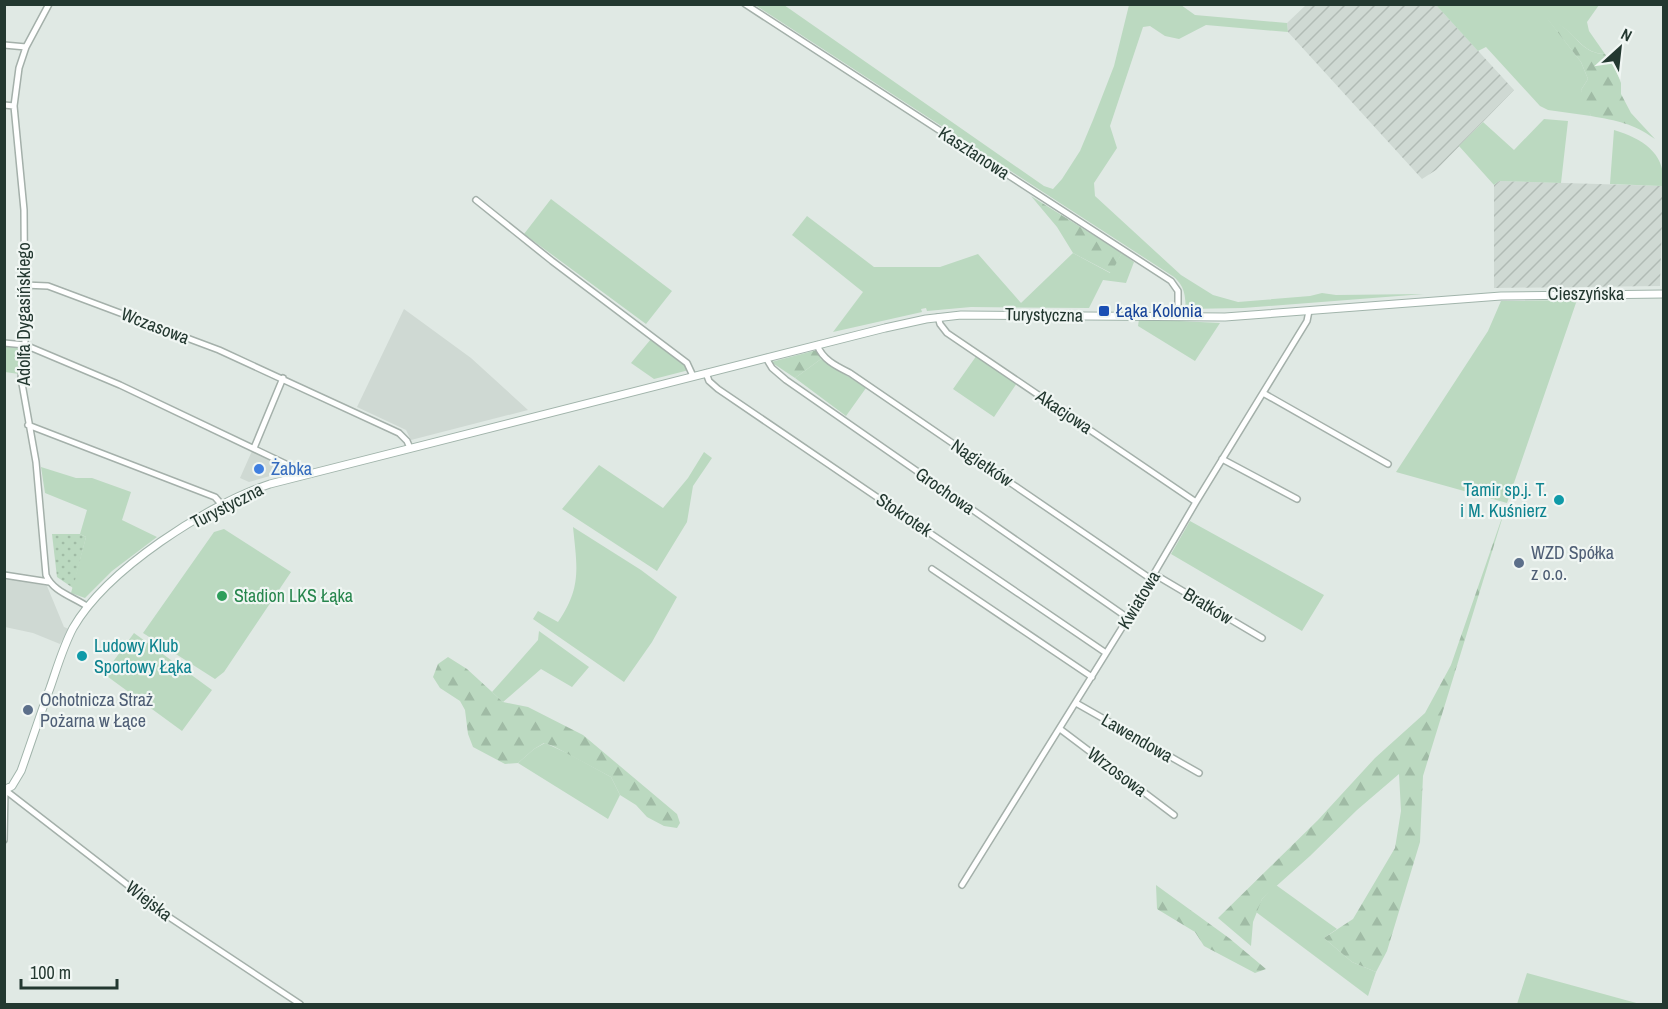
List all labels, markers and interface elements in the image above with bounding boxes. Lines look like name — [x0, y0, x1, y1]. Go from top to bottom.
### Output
north arrow — [1590, 18, 1650, 78]
text: N — [1618, 23, 1636, 47]
street label: Kasztanowa — [934, 120, 1015, 185]
street label: Adolfa Dygasińskiego — [11, 242, 36, 387]
street label: Cieszyńska — [1548, 281, 1624, 306]
place label: Łąka Kolonia — [1116, 298, 1202, 323]
street label: Wczasowa — [118, 301, 193, 350]
street label: Turystyczna — [1005, 301, 1083, 328]
marker: Łąka Kolonia — [1097, 304, 1111, 318]
street label: Akacjowa — [1030, 383, 1097, 440]
street label: Nagietków — [946, 433, 1018, 493]
place label: Żabka — [271, 456, 312, 481]
street label: Grochowa — [911, 461, 980, 520]
marker: Żabka — [252, 462, 266, 476]
street label: Turystyczna — [186, 477, 267, 534]
place label: Tamir sp.j. T. i M. Kuśnierz — [1460, 477, 1547, 523]
street label: Stokrotek — [871, 487, 938, 543]
marker: Tamir sp.j. T. i M. Kuśnierz — [1552, 493, 1566, 507]
place label: WZD Spółka z o.o. — [1531, 540, 1614, 586]
marker: WZD Spółka z o.o. — [1512, 556, 1526, 570]
street label: Kwiatowa — [1111, 566, 1166, 634]
street label: Bratków — [1179, 581, 1238, 630]
place label: Stadion LKS Łąka — [234, 583, 353, 608]
marker: Stadion LKS Łąka — [215, 589, 229, 603]
place label: Ludowy Klub Sportowy Łąka — [94, 633, 192, 679]
marker: Ludowy Klub Sportowy Łąka — [75, 649, 89, 663]
place label: Ochotnicza Straż Pożarna w Łące — [40, 687, 153, 733]
marker: Ochotnicza Straż Pożarna w Łące — [21, 703, 35, 717]
street label: Lawendowa — [1097, 707, 1178, 768]
street label: Wrzosowa — [1082, 741, 1152, 802]
street label: Wiejska — [121, 875, 178, 927]
scale bar — [21, 952, 117, 990]
text: 100 m — [30, 960, 71, 985]

